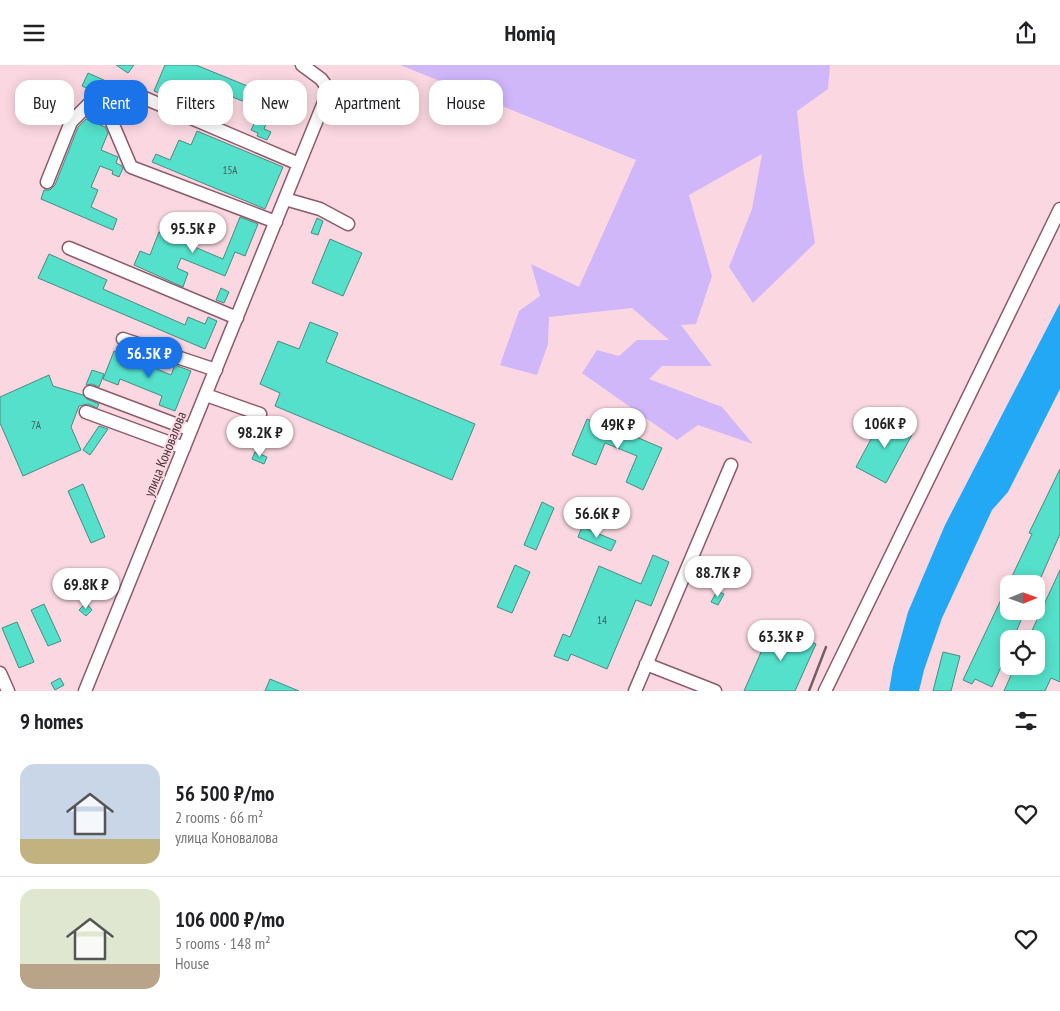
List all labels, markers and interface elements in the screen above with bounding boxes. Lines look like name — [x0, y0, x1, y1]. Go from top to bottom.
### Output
icon: menu — [20, 19, 48, 47]
text: Homiq — [505, 19, 555, 47]
icon: share — [1012, 19, 1040, 47]
chip: Buy — [15, 80, 74, 125]
chip: Rent — [84, 80, 148, 125]
chip: Filters — [158, 80, 233, 125]
chip: New — [243, 80, 307, 125]
chip: Apartment — [317, 80, 419, 125]
chip: House — [429, 80, 503, 125]
house number: 15А — [222, 163, 238, 177]
pin: 95.5K ₽ — [147, 211, 239, 254]
text: 95.5K ₽ — [170, 218, 216, 238]
pin: 56.5K ₽ — [103, 337, 195, 379]
text: 56.5K ₽ — [126, 343, 172, 363]
pin: 49K ₽ — [583, 407, 653, 450]
pin: 106K ₽ — [844, 407, 926, 449]
street label: улица Коновалова — [140, 409, 190, 499]
text: 106K ₽ — [864, 413, 906, 433]
text: 49K ₽ — [601, 414, 635, 434]
pin: 98.2K ₽ — [214, 415, 306, 458]
house number: 7А — [31, 418, 42, 432]
text: 98.2K ₽ — [237, 422, 283, 442]
pin: 56.6K ₽ — [551, 497, 643, 539]
text: 56.6K ₽ — [574, 503, 620, 523]
pin: 88.7K ₽ — [672, 555, 764, 598]
text: 88.7K ₽ — [695, 562, 741, 582]
pin: 69.8K ₽ — [40, 567, 132, 610]
text: 69.8K ₽ — [63, 574, 109, 594]
north arrow — [1000, 575, 1045, 620]
map controls — [1000, 575, 1045, 675]
house number: 14 — [597, 613, 607, 627]
pin: 63.3K ₽ — [735, 619, 827, 662]
text: 63.3K ₽ — [758, 626, 804, 646]
button: locate — [1000, 630, 1045, 675]
icon: filters — [1012, 707, 1040, 735]
text: 9 homes — [20, 708, 83, 735]
text: 56 500 ₽/mo — [175, 780, 274, 807]
icon: home — [60, 784, 120, 844]
icon: heart — [1012, 800, 1040, 828]
text: 2 rooms · 66 m² — [175, 807, 263, 827]
text: улица Коновалова — [175, 827, 278, 847]
text: 106 000 ₽/mo — [175, 906, 284, 933]
icon: home — [60, 909, 120, 969]
icon: heart — [1012, 925, 1040, 953]
text: 5 rooms · 148 m² — [175, 933, 271, 953]
text: House — [175, 953, 209, 973]

